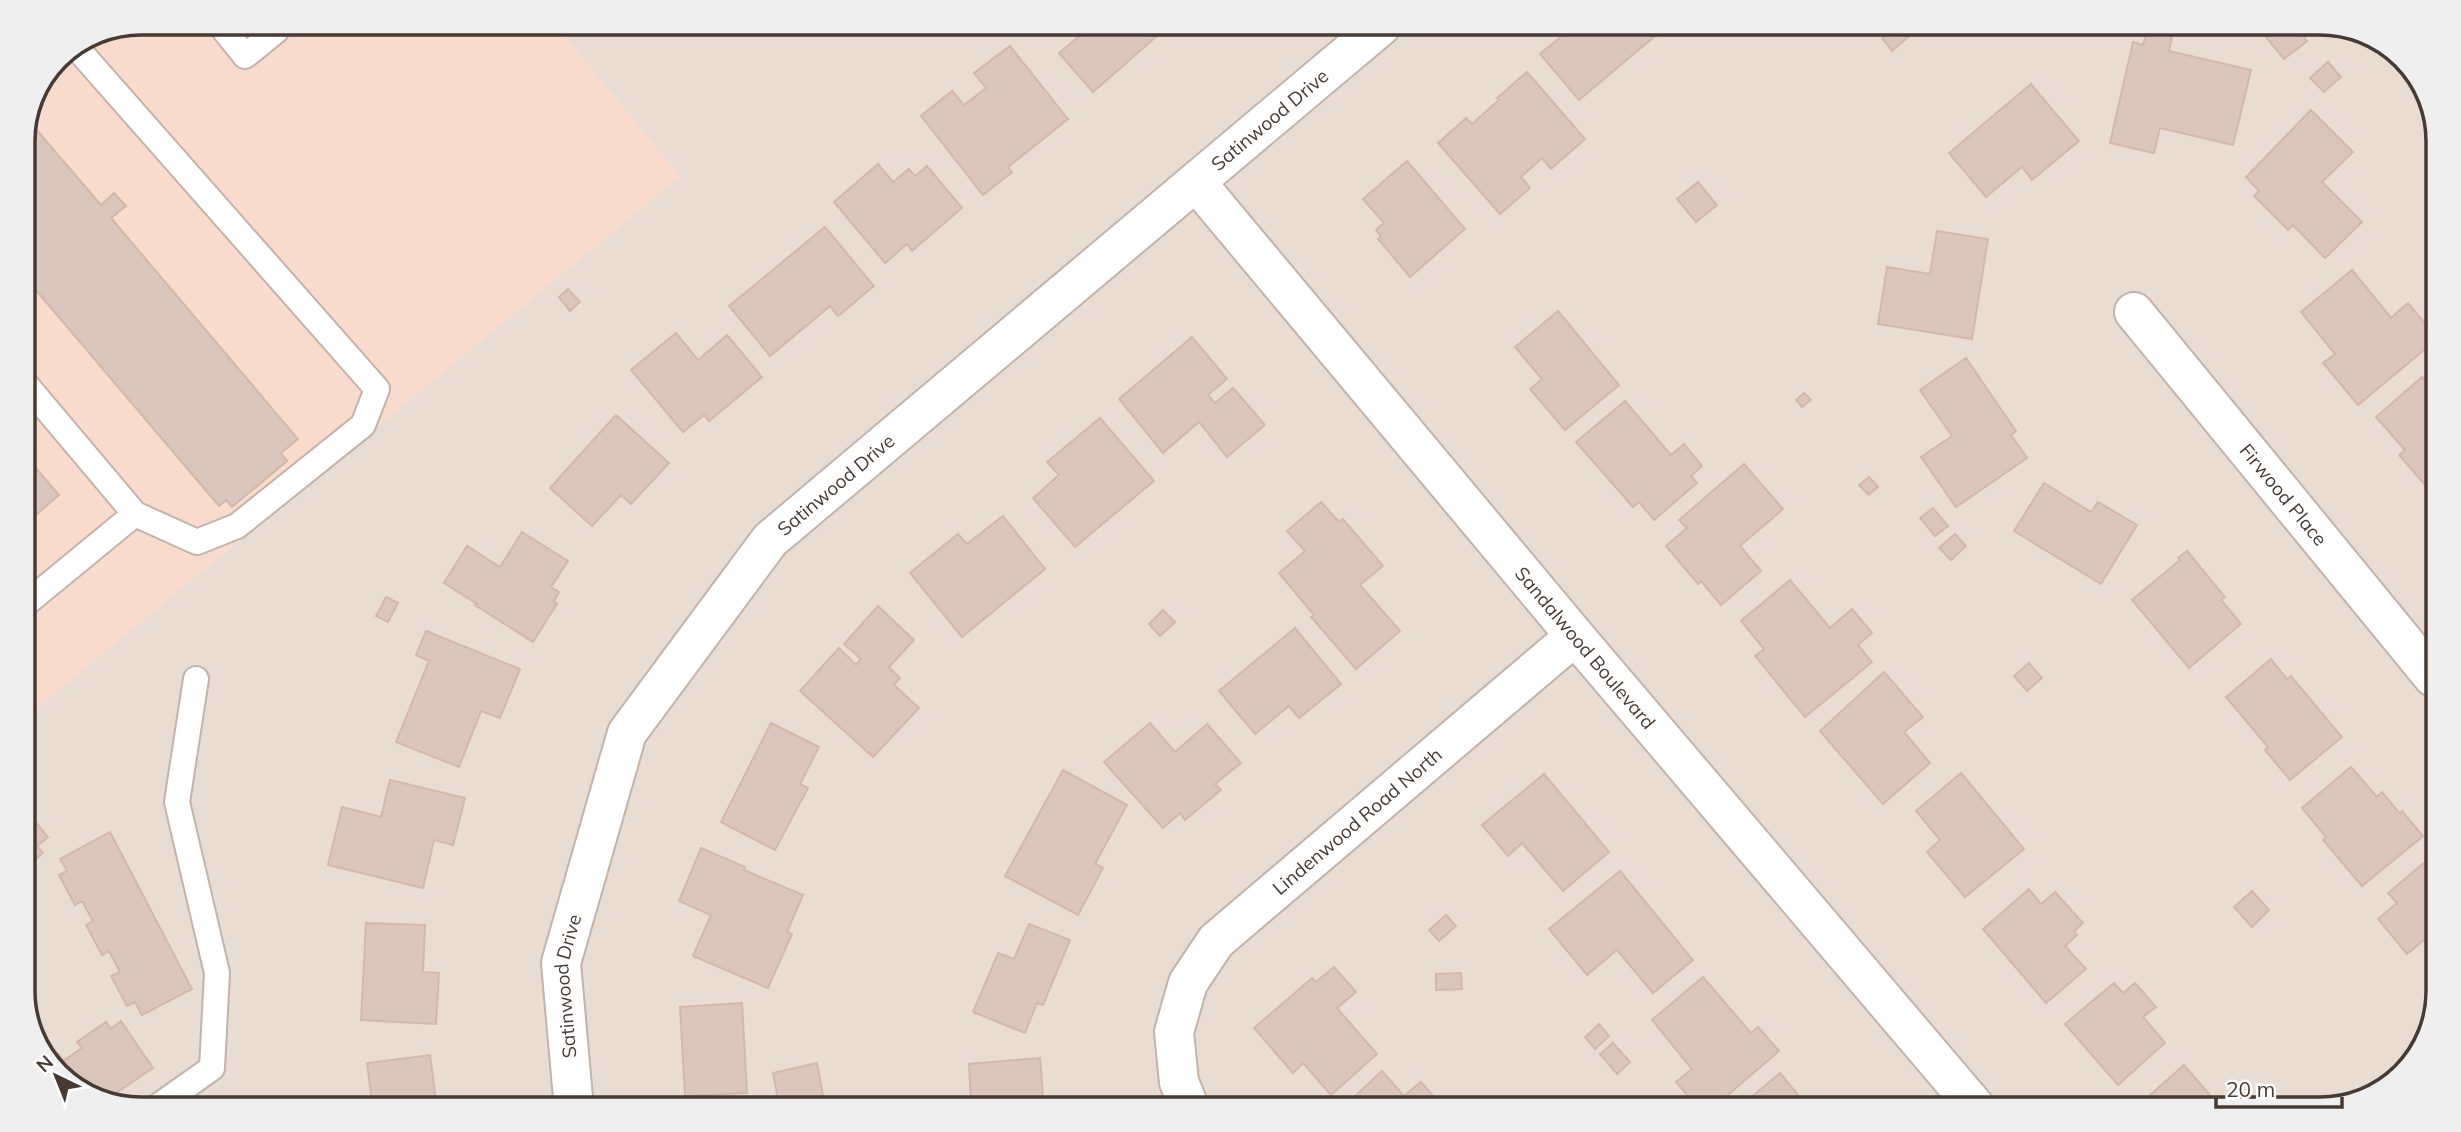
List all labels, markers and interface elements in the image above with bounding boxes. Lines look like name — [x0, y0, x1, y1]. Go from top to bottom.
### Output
street label: Satinwood Drive — [1206, 64, 1333, 176]
street label: Satinwood Drive — [772, 429, 899, 541]
street label: Firwood Place — [2235, 439, 2332, 551]
street label: Sandalwood Boulevard — [1510, 562, 1661, 734]
street label: Lindenwood Road North — [1267, 742, 1447, 900]
street label: Satinwood Drive — [549, 911, 586, 1059]
north arrow — [21, 1041, 91, 1111]
text: N — [31, 1050, 58, 1077]
scale bar — [2216, 1066, 2342, 1110]
text: 20 m — [2226, 1076, 2275, 1102]

